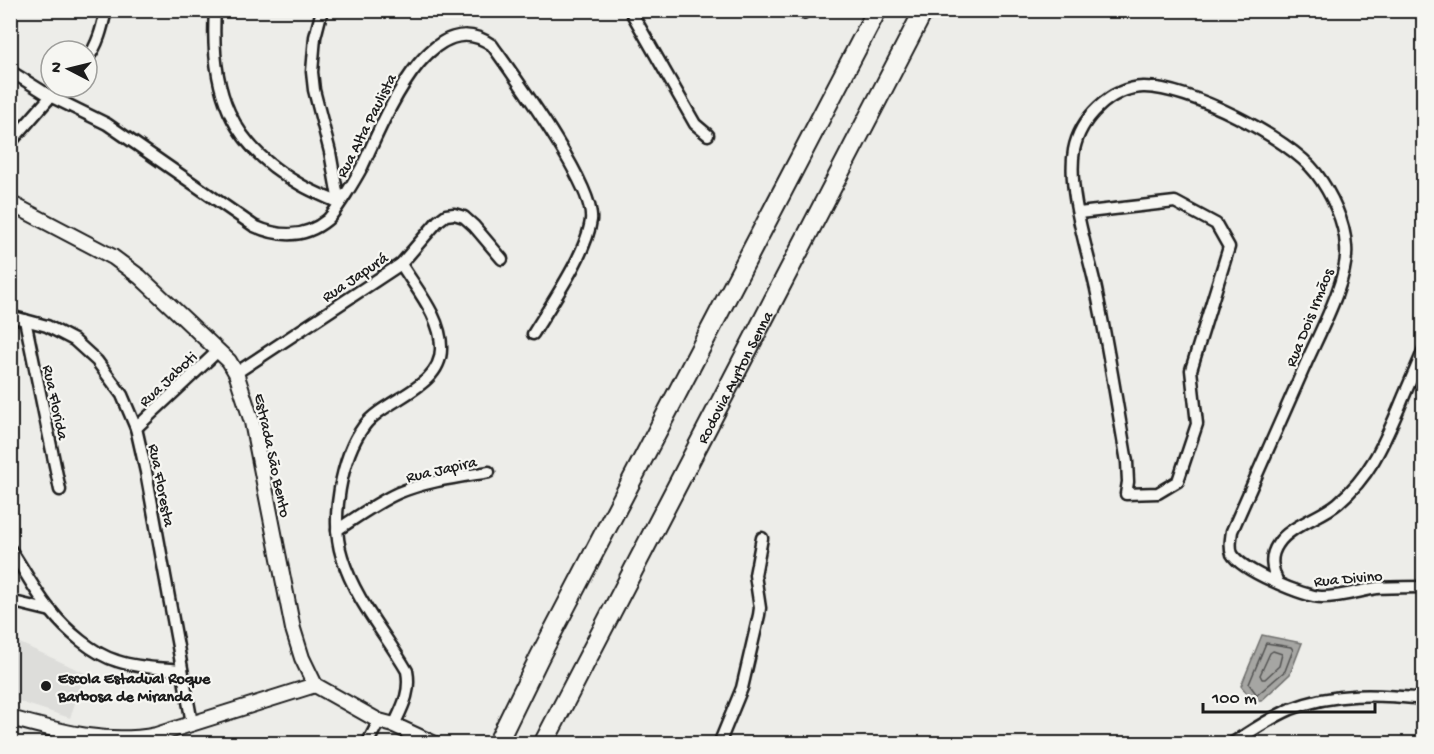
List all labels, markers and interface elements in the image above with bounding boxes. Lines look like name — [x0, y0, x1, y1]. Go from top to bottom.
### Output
north arrow — [39, 39, 99, 99]
text: N — [48, 61, 68, 74]
street label: Rua Alta Paulista — [334, 70, 403, 182]
street label: Rua Japurá — [319, 249, 394, 308]
street label: Rua Dois Irmãos — [1283, 265, 1340, 370]
street label: Rodovia Ayrton Senna — [695, 308, 780, 448]
street label: Rua Jaboti — [136, 349, 202, 412]
street label: Rua Florida — [36, 364, 71, 443]
street label: Estrada São Bento — [248, 392, 293, 519]
street label: Rua Floresta — [142, 443, 177, 530]
street label: Rua Japira — [405, 454, 480, 489]
street label: Rua Divino — [1313, 568, 1383, 593]
place label: Escola Estadual Roque Barbosa de Miranda — [57, 671, 211, 708]
scale bar — [1203, 676, 1376, 714]
marker: Escola Estadual Roque Barbosa de Miranda — [39, 679, 53, 693]
text: 100 m — [1211, 689, 1257, 710]

